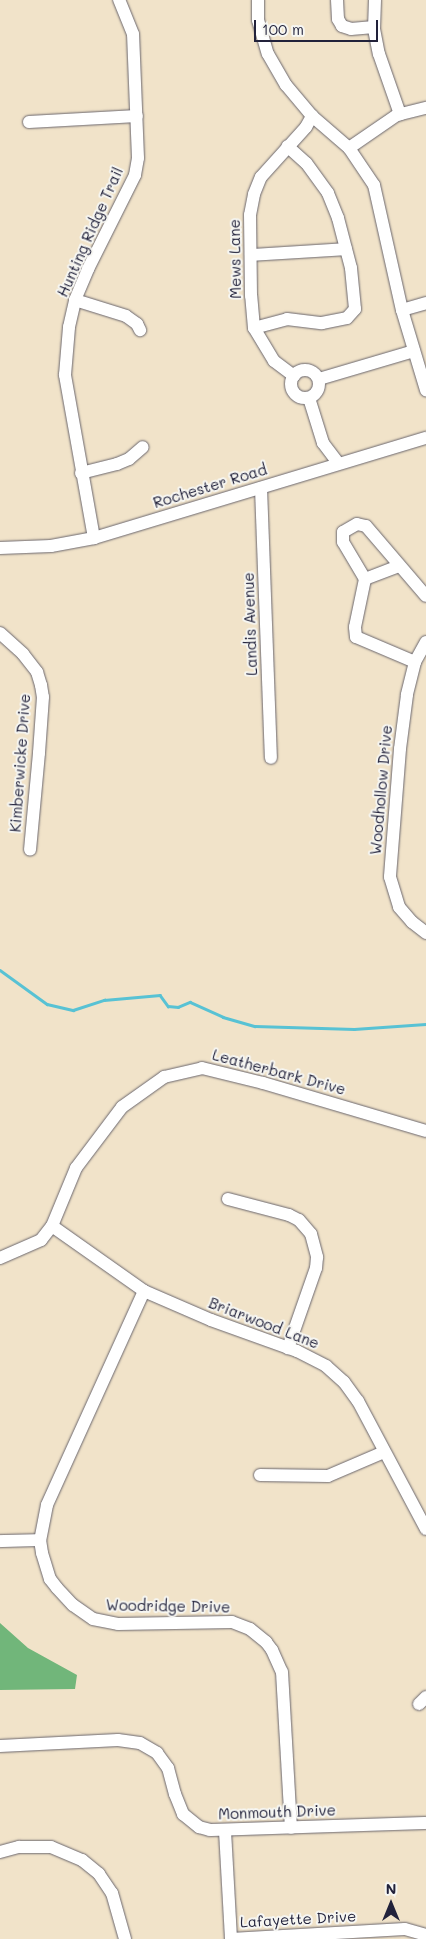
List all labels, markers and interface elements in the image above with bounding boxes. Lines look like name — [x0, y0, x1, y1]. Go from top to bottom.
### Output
scale bar — [256, 10, 380, 42]
text: 100 m — [262, 19, 304, 39]
street label: Hunting Ridge Trail — [53, 164, 127, 300]
street label: Mews Lane — [225, 219, 245, 299]
street label: Rochester Road — [151, 460, 269, 512]
street label: Landis Avenue — [239, 572, 261, 676]
street label: Kimberwicke Drive — [6, 693, 34, 833]
street label: Woodhollow Drive — [366, 724, 396, 856]
street label: Leatherbark Drive — [210, 1046, 348, 1098]
street label: Briarwood Lane — [206, 1294, 322, 1352]
street label: Woodridge Drive — [106, 1596, 230, 1616]
street label: Monmouth Drive — [218, 1801, 336, 1823]
north arrow — [366, 1879, 416, 1929]
text: N — [386, 1879, 396, 1898]
street label: Lafayette Drive — [239, 1907, 357, 1931]

